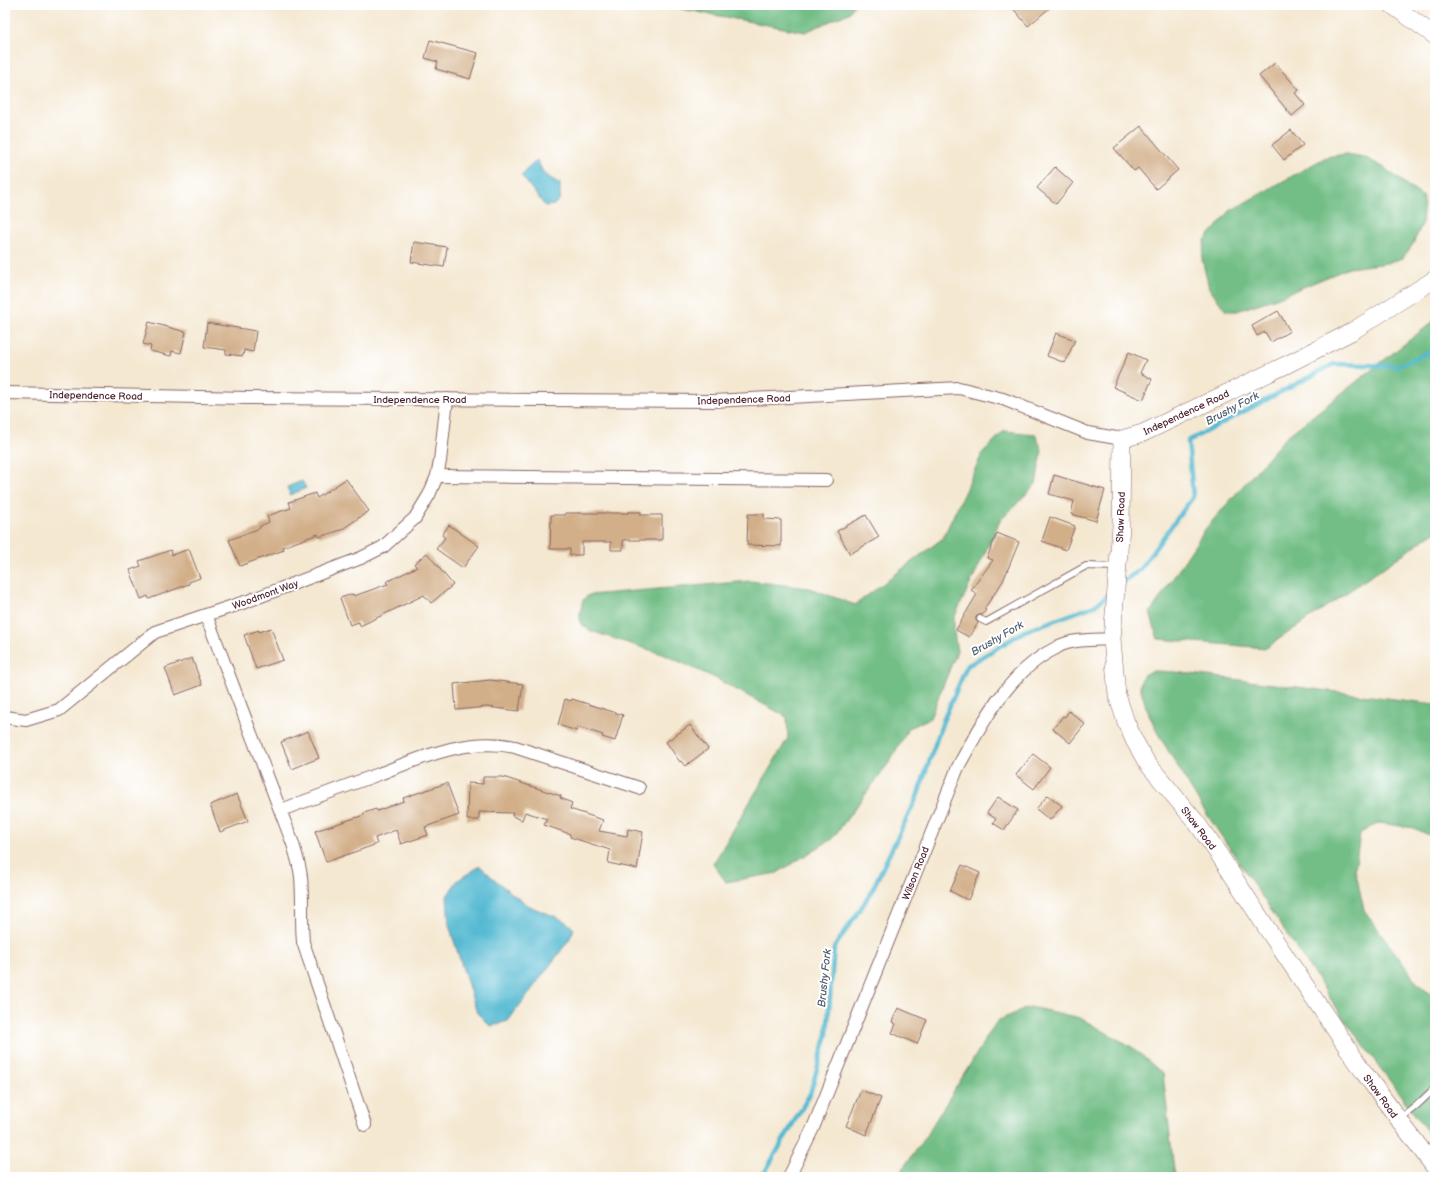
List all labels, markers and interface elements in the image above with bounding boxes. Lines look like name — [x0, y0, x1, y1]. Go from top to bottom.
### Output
street label: Independence Road — [1142, 388, 1231, 438]
street label: Independence Road — [49, 389, 143, 403]
water label: Brushy Fork — [1203, 389, 1262, 428]
street label: Independence Road — [697, 392, 791, 408]
street label: Independence Road — [373, 394, 467, 406]
street label: Shaw Road — [1114, 491, 1128, 543]
street label: Woodmont Way — [231, 577, 300, 612]
water label: Brushy Fork — [969, 618, 1026, 659]
street label: Shaw Road — [1178, 805, 1218, 853]
street label: Wilson Road — [900, 845, 932, 902]
water label: Brushy Fork — [815, 948, 834, 1008]
street label: Shaw Road — [1360, 1072, 1400, 1121]

